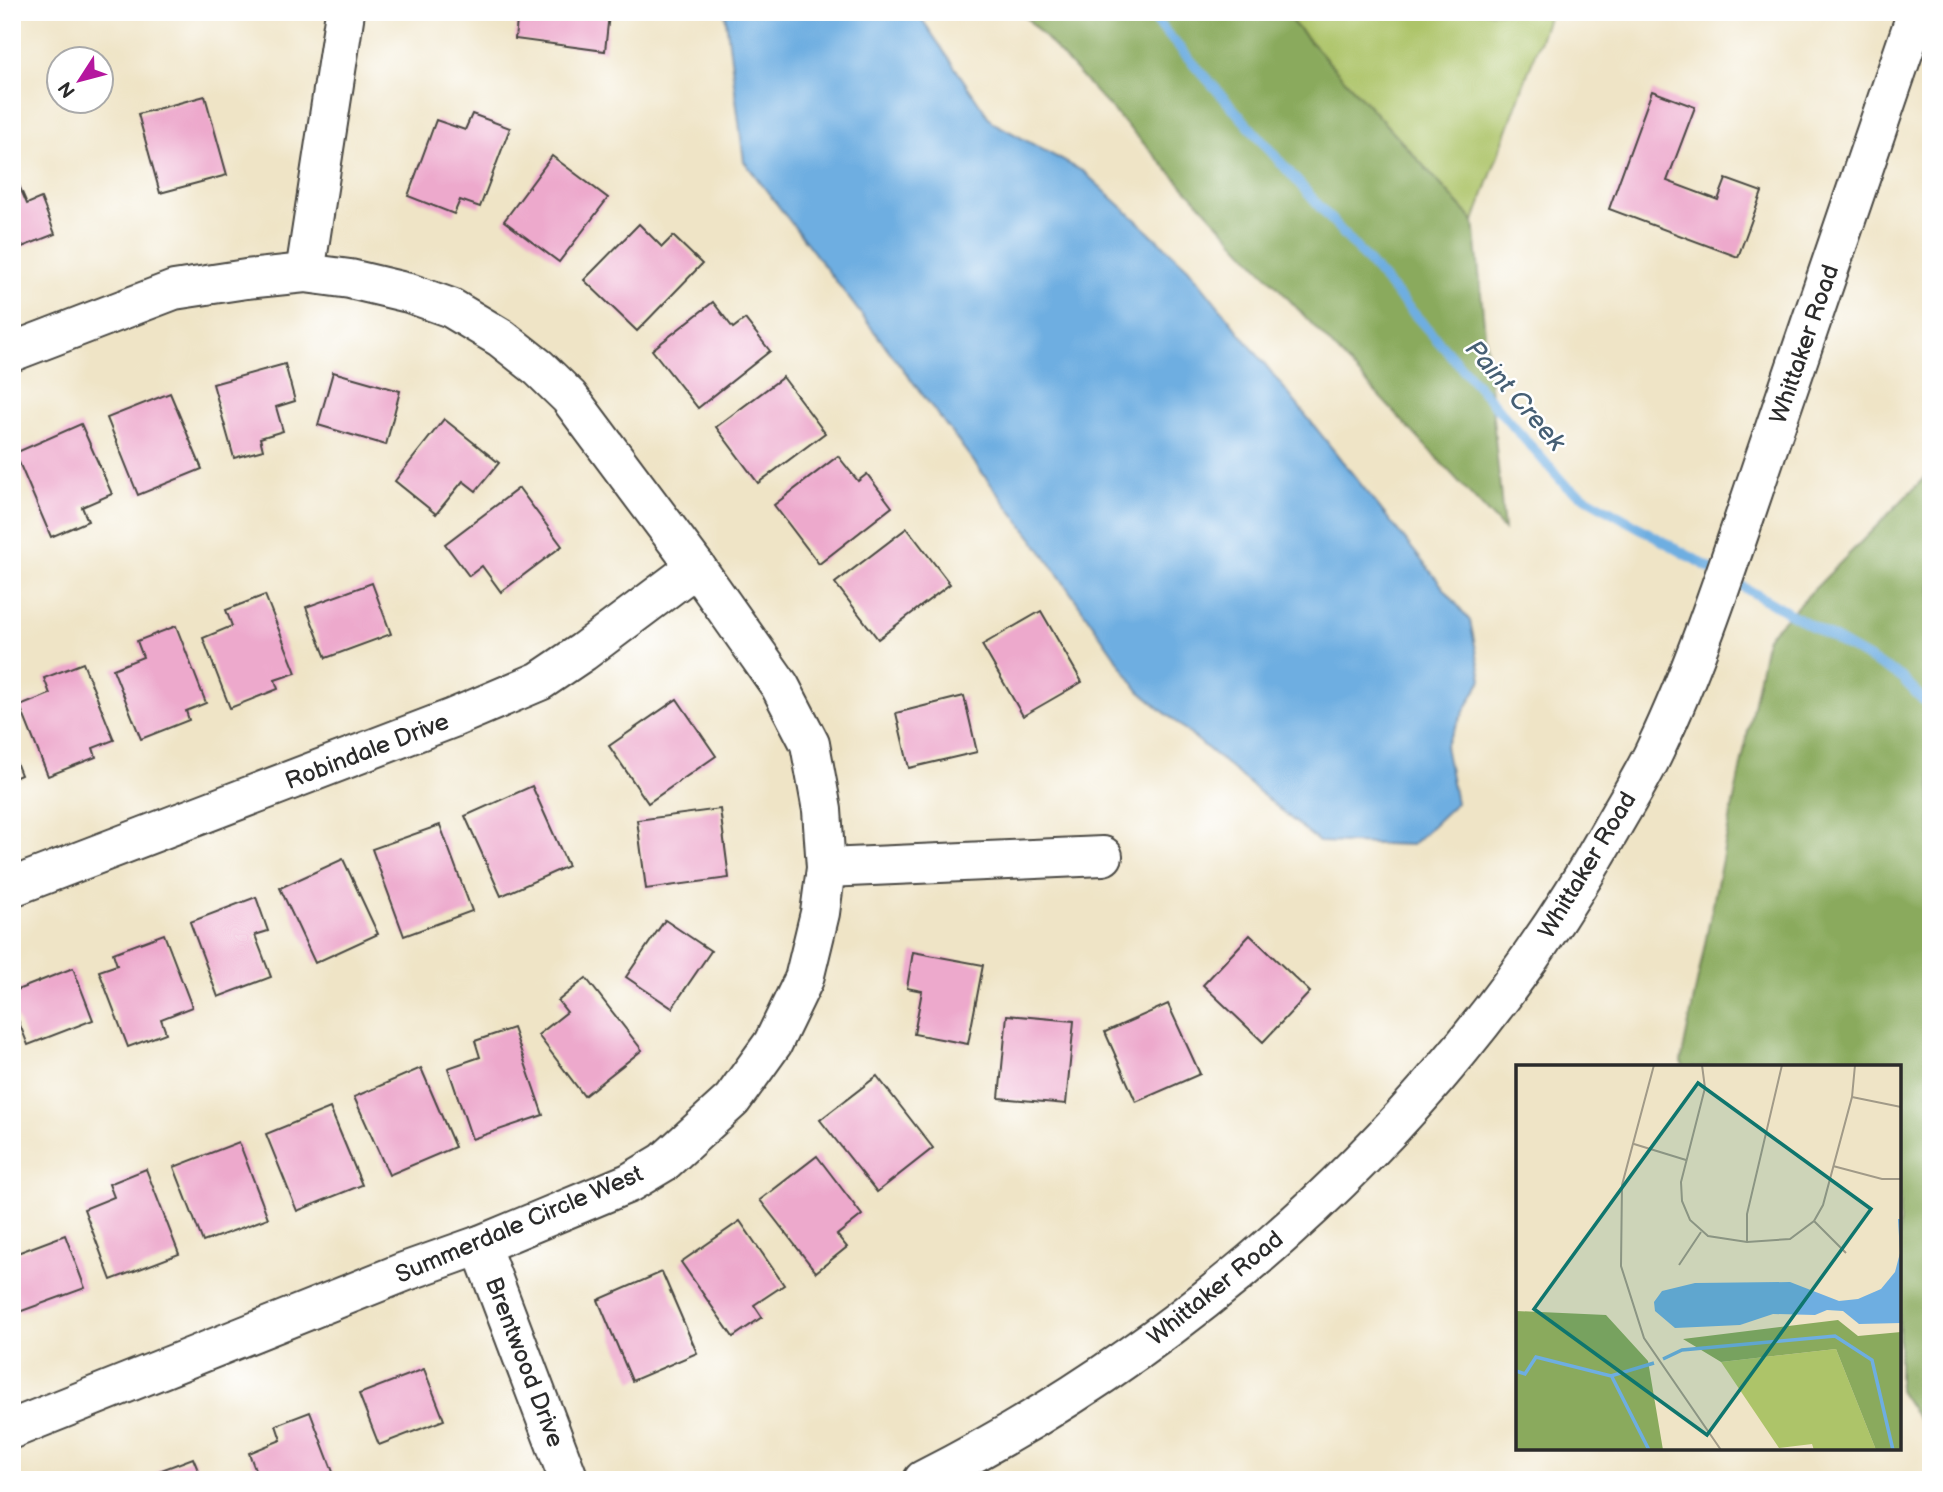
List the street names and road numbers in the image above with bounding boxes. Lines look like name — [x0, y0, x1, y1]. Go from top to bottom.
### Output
street label: Whittaker Road — [1764, 261, 1845, 427]
street label: Robindale Drive — [281, 707, 453, 796]
street label: Whittaker Road — [1532, 787, 1643, 944]
street label: Summerdale Circle West — [391, 1159, 648, 1290]
street label: Whittaker Road — [1142, 1225, 1289, 1352]
street label: Brentwood Drive — [479, 1273, 570, 1451]

